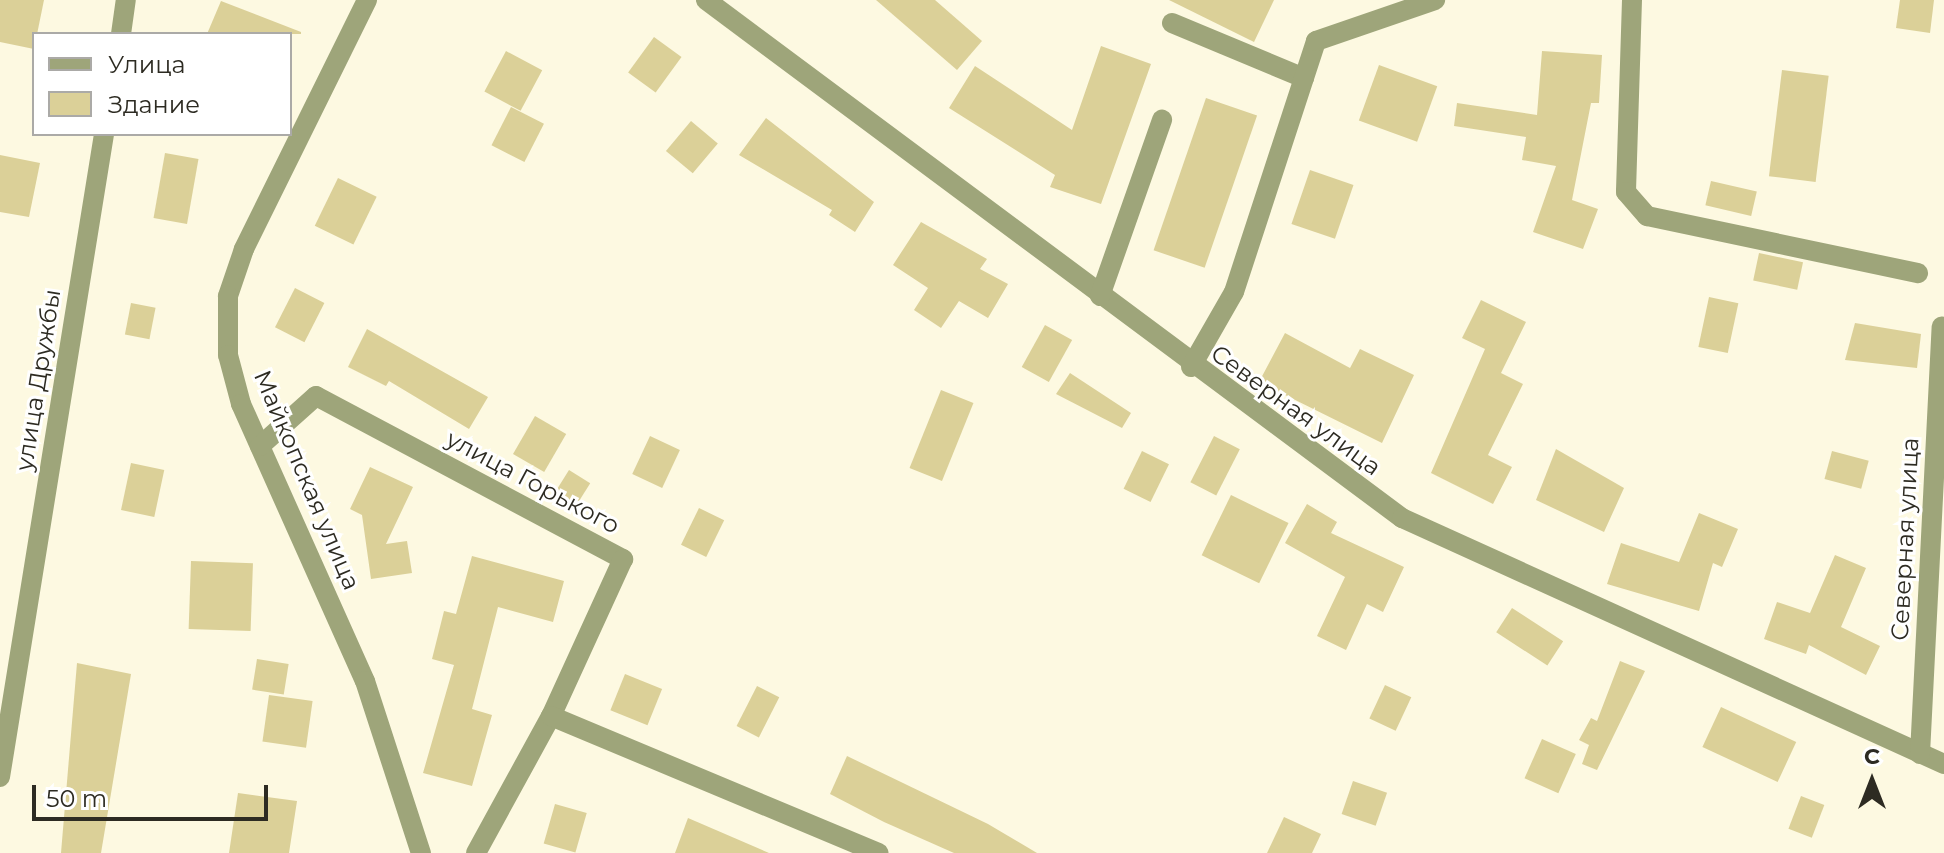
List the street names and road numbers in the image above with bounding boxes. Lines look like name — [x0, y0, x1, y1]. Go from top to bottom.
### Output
street label: улица Дружбы — [9, 287, 67, 473]
street label: Северная улица — [1205, 339, 1387, 481]
street label: Майкопская улица — [248, 366, 366, 594]
street label: улица Горького — [441, 424, 625, 540]
street label: Северная улица — [1885, 437, 1925, 641]

